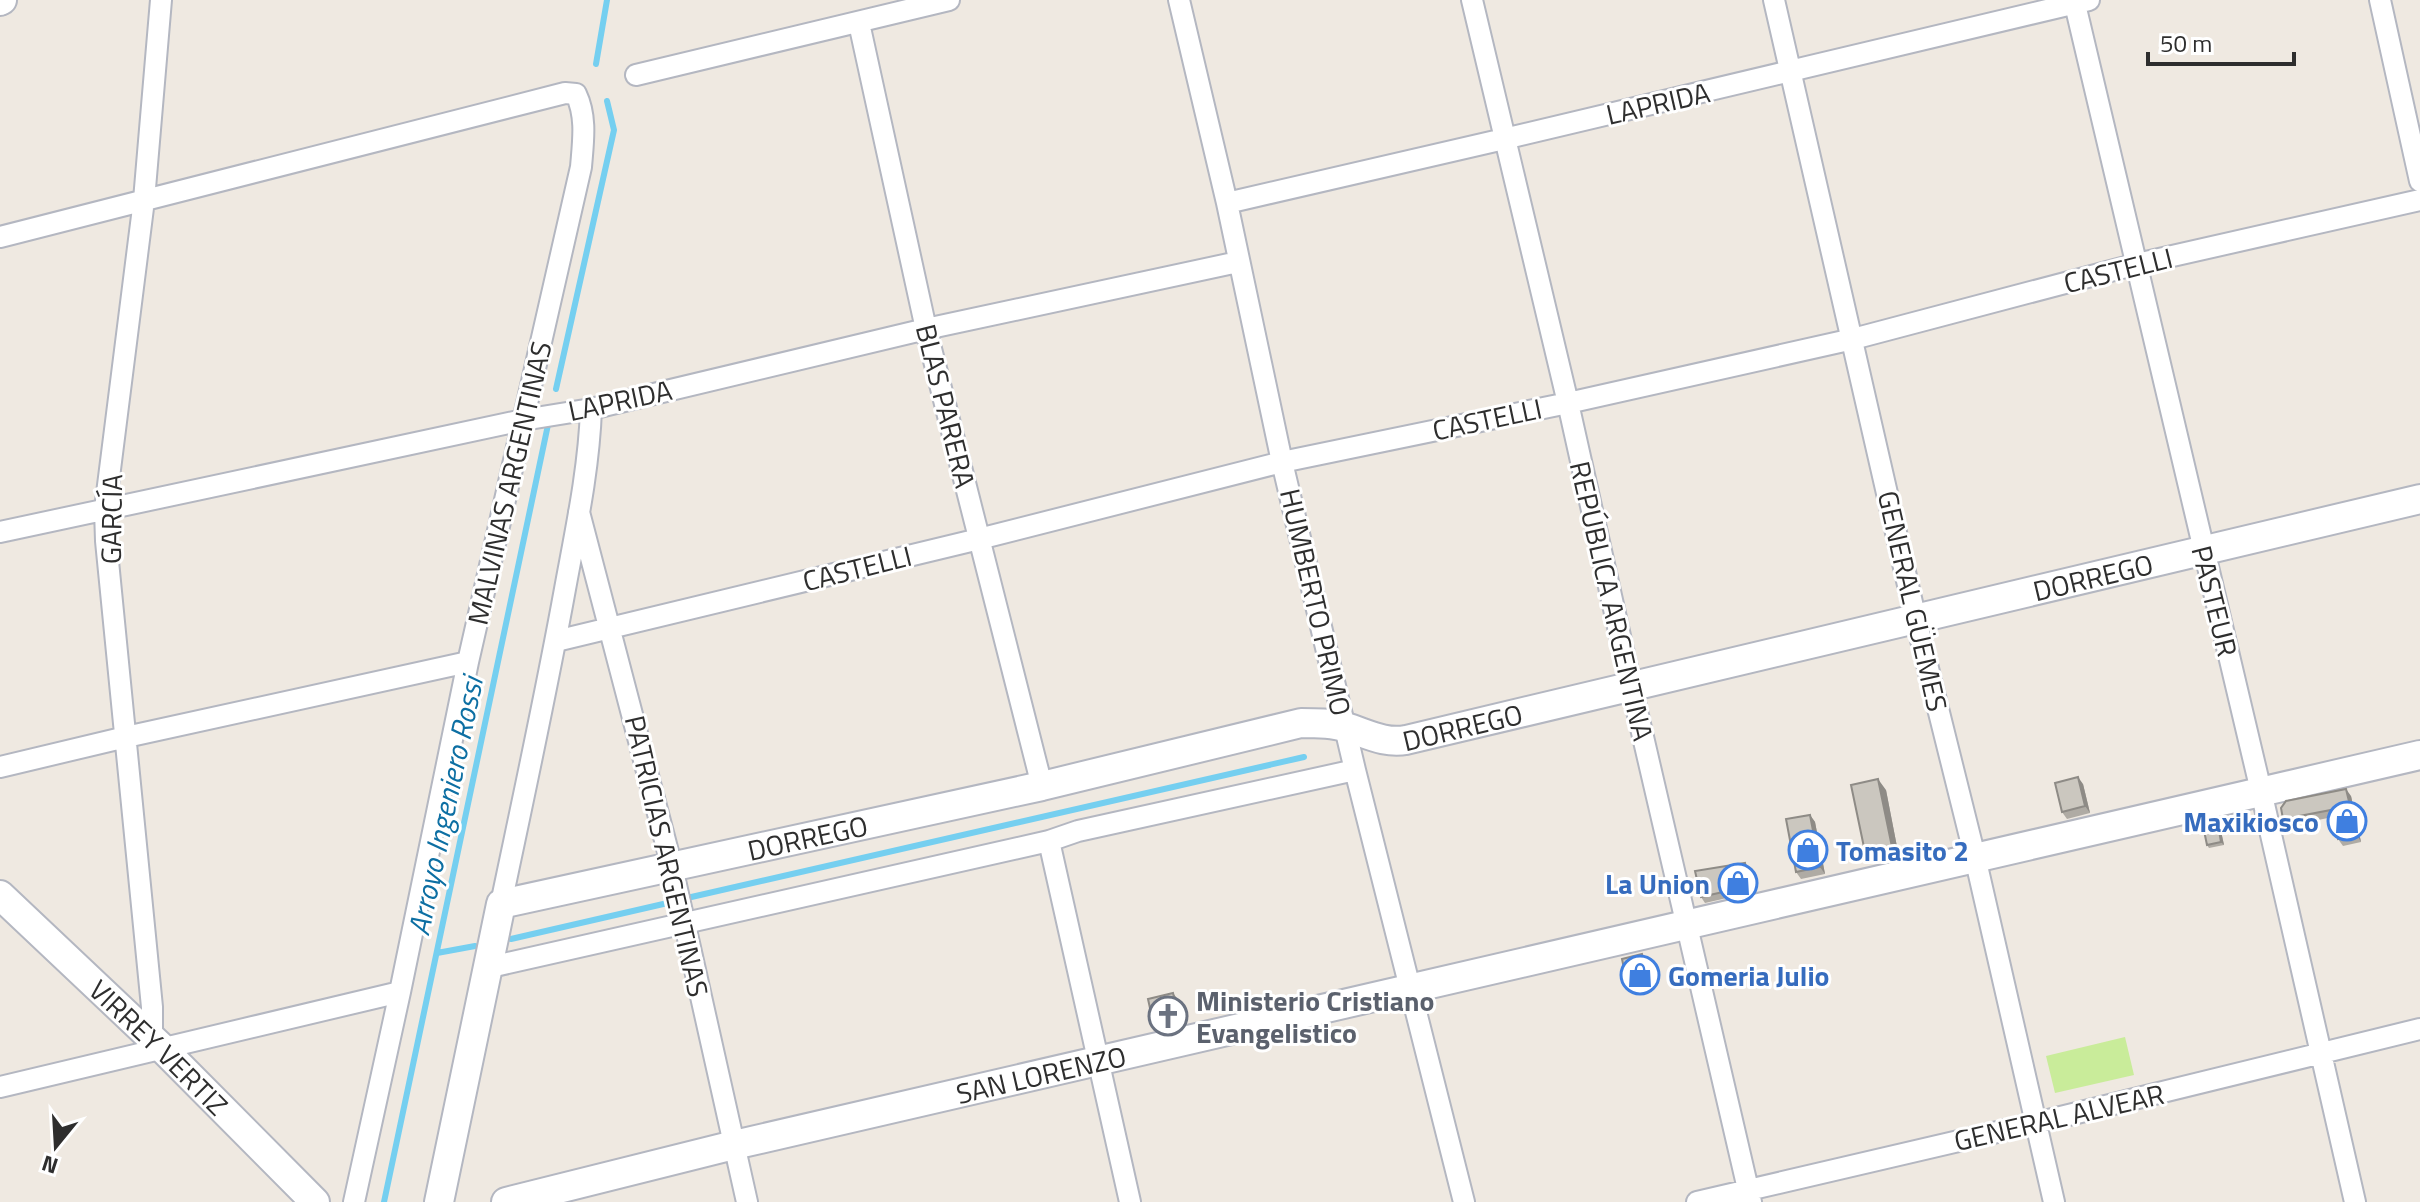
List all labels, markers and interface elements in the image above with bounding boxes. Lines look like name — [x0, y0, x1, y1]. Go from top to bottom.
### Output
scale bar — [2148, 16, 2294, 66]
text: 50 m — [2160, 25, 2212, 61]
street label: LAPRIDA — [1602, 70, 1714, 136]
street label: CASTELLI — [2059, 236, 2177, 304]
street label: BLAS PARERA — [905, 320, 987, 493]
street label: MALVINAS ARGENTINAS — [455, 337, 563, 629]
street label: LAPRIDA — [564, 368, 676, 432]
street label: CASTELLI — [1428, 386, 1546, 452]
street label: REPÚBLICA ARGENTINA — [1559, 457, 1665, 745]
street label: GARCÍA — [89, 473, 133, 564]
street label: HUMBERTO PRIMO — [1269, 484, 1363, 720]
street label: GENERAL GÜEMES — [1867, 486, 1959, 716]
street label: CASTELLI — [798, 534, 916, 602]
street label: PASTEUR — [2180, 541, 2250, 661]
street label: DORREGO — [2028, 542, 2157, 612]
water label: Arroyo Ingeniero Rossi — [395, 669, 496, 939]
street label: DORREGO — [1398, 692, 1527, 762]
street label: PATRICIAS ARGENTINAS — [614, 711, 720, 1001]
place label: Maxikiosco — [2183, 800, 2319, 843]
shop icon: Maxikiosco — [2326, 800, 2368, 842]
street label: DORREGO — [743, 803, 872, 871]
shop icon: Tomasito 2 — [1787, 829, 1829, 871]
place label: Tomasito 2 — [1836, 829, 1969, 872]
place label: La Union — [1605, 862, 1710, 905]
shop icon: La Union — [1717, 862, 1759, 904]
shop icon: Gomeria Julio — [1619, 954, 1661, 996]
place label: Gomeria Julio — [1668, 954, 1830, 997]
street label: VIRREY VERTIZ — [80, 969, 239, 1125]
place label: Ministerio Cristiano Evangelistico — [1196, 979, 1435, 1054]
church icon: Ministerio Cristiano Evangelistico — [1147, 995, 1189, 1037]
street label: SAN LORENZO — [952, 1034, 1130, 1114]
street label: GENERAL ALVEAR — [1950, 1072, 2168, 1162]
north arrow — [16, 1106, 96, 1186]
text: N — [37, 1146, 62, 1184]

